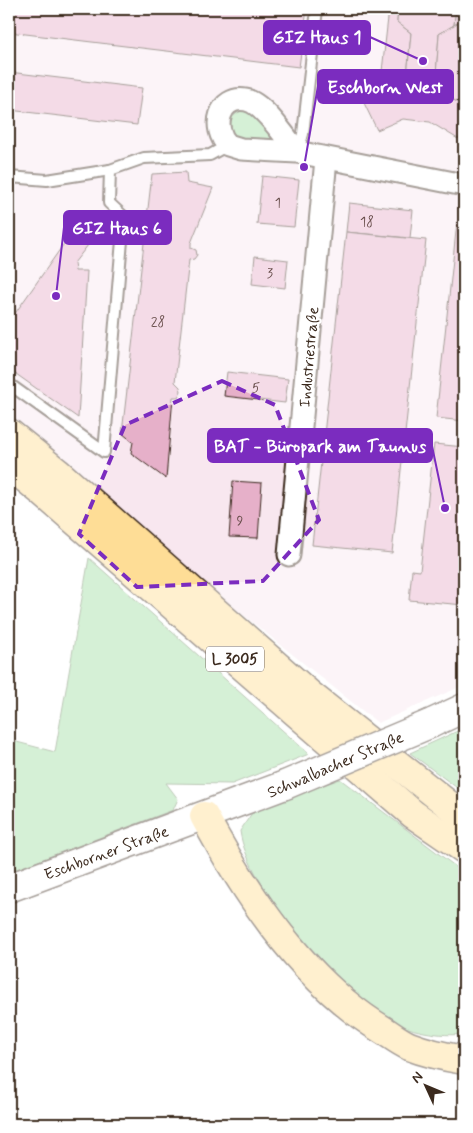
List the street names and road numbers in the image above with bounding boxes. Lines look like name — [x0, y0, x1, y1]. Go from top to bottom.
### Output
street label: Industriestraße — [295, 306, 324, 408]
road number: L 3005 — [206, 646, 264, 672]
street label: Schwalbacher Straße — [264, 727, 407, 804]
street label: Eschborner Straße — [41, 821, 172, 886]

